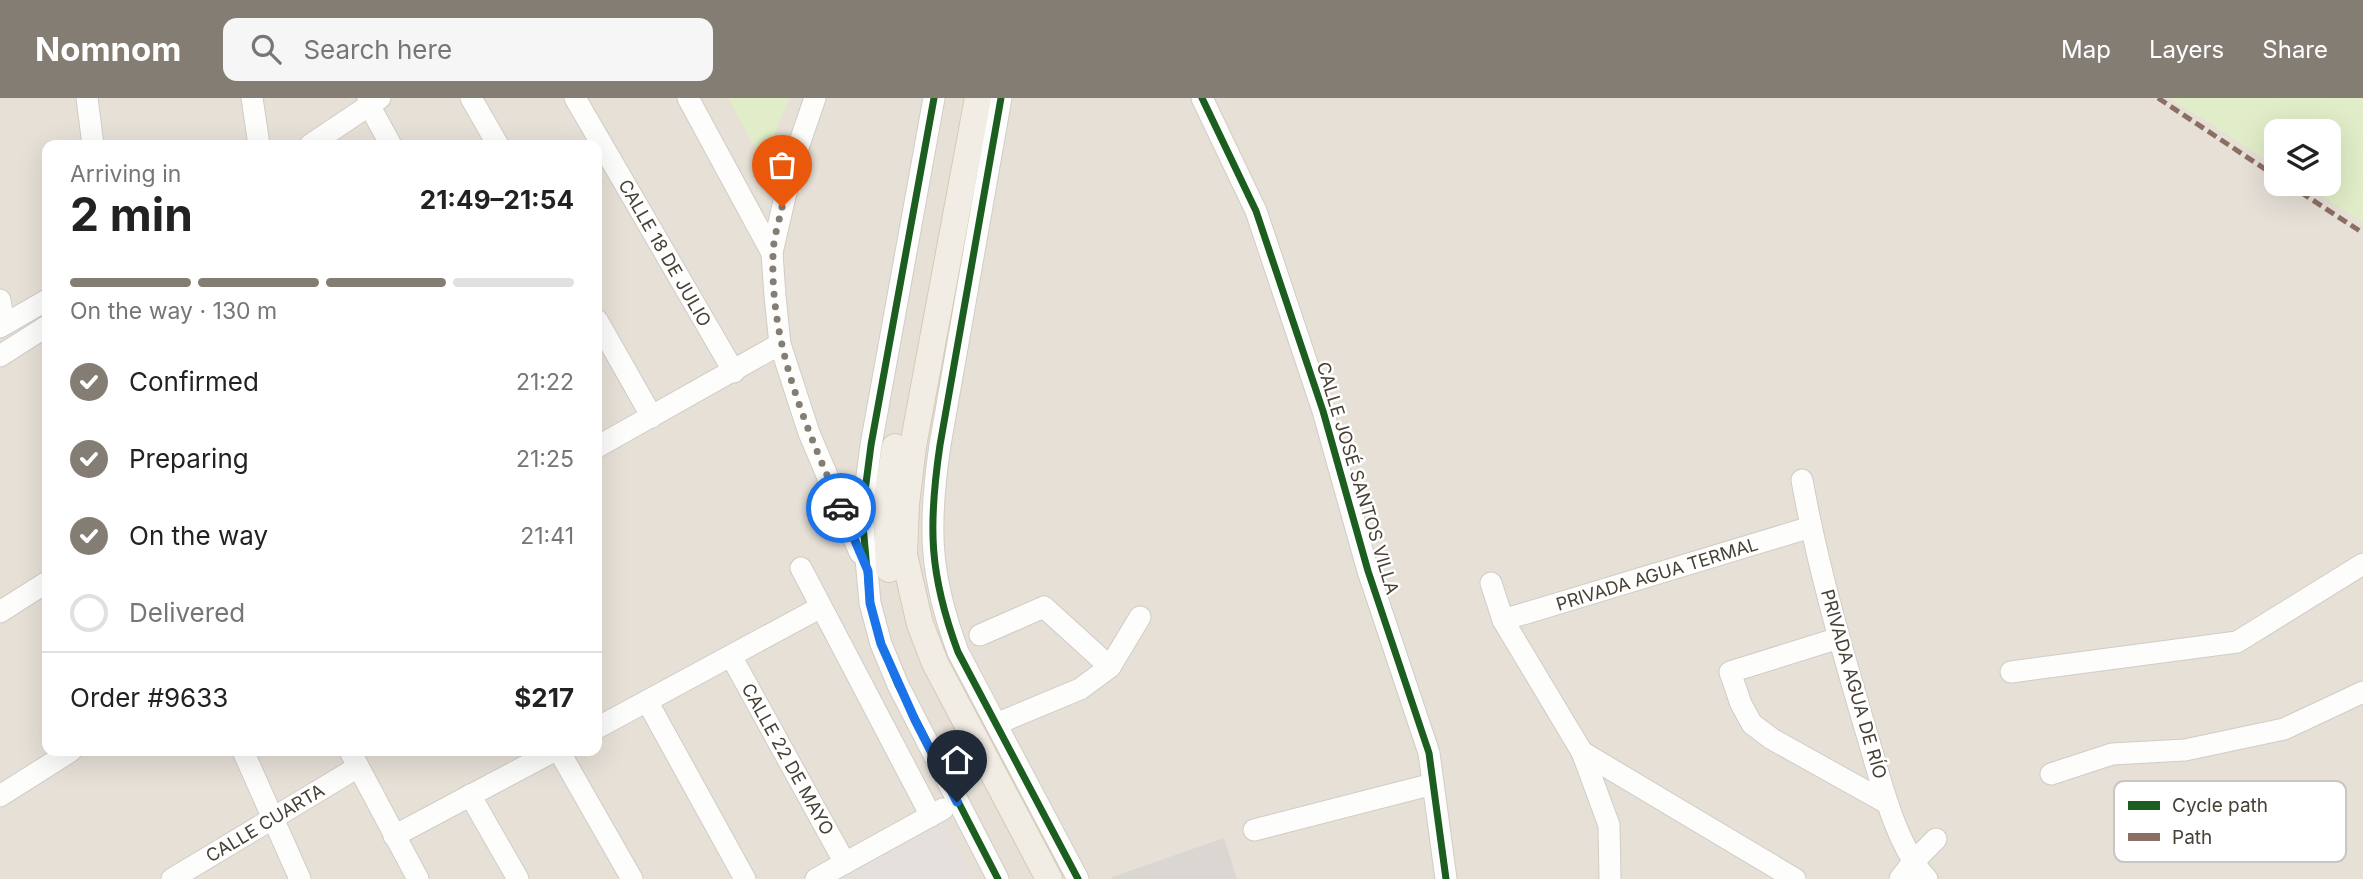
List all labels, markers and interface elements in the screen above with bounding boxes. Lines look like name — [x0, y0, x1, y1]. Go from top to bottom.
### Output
search box — [223, 18, 713, 81]
text: Nomnom — [35, 29, 181, 69]
icon: search — [247, 30, 285, 68]
text: Search here — [303, 34, 452, 65]
text: Map — [2061, 35, 2111, 64]
text: Layers — [2149, 35, 2224, 64]
text: Share — [2262, 35, 2328, 64]
map controls — [2264, 119, 2341, 196]
button: layers — [2264, 119, 2341, 196]
pin — [752, 135, 812, 207]
icon: bag — [763, 146, 801, 184]
text: Arriving in — [70, 160, 181, 188]
street label: CALLE 18 DE JULIO — [614, 176, 716, 330]
text: 21:49–21:54 — [420, 184, 574, 215]
text: 2 min — [70, 186, 193, 242]
text: On the way · 130 m — [70, 297, 277, 325]
street label: CALLE JOSÉ SANTOS VILLA — [1313, 359, 1404, 597]
icon: check — [70, 363, 108, 401]
text: Confirmed — [129, 366, 259, 397]
text: 21:22 — [516, 368, 574, 396]
icon: check — [70, 440, 108, 478]
text: Preparing — [129, 443, 249, 474]
text: 21:25 — [516, 445, 574, 473]
courier — [806, 473, 876, 543]
icon: car — [822, 489, 860, 527]
icon: check — [70, 517, 108, 555]
text: On the way — [129, 520, 268, 551]
text: 21:41 — [520, 522, 574, 550]
street label: PRIVADA AGUA TERMAL — [1554, 533, 1760, 615]
street label: PRIVADA AGUA DE RÍO — [1817, 587, 1892, 781]
text: Delivered — [129, 597, 245, 628]
street label: CALLE 22 DE MAYO — [738, 680, 838, 838]
text: Order #9633 — [70, 682, 228, 713]
text: $217 — [514, 682, 574, 713]
pin — [927, 730, 987, 802]
icon: home — [938, 741, 976, 779]
street label: CALLE CUARTA — [202, 779, 328, 867]
legend — [2114, 781, 2346, 862]
text: Cycle path — [2172, 794, 2268, 817]
text: Path — [2172, 826, 2212, 849]

